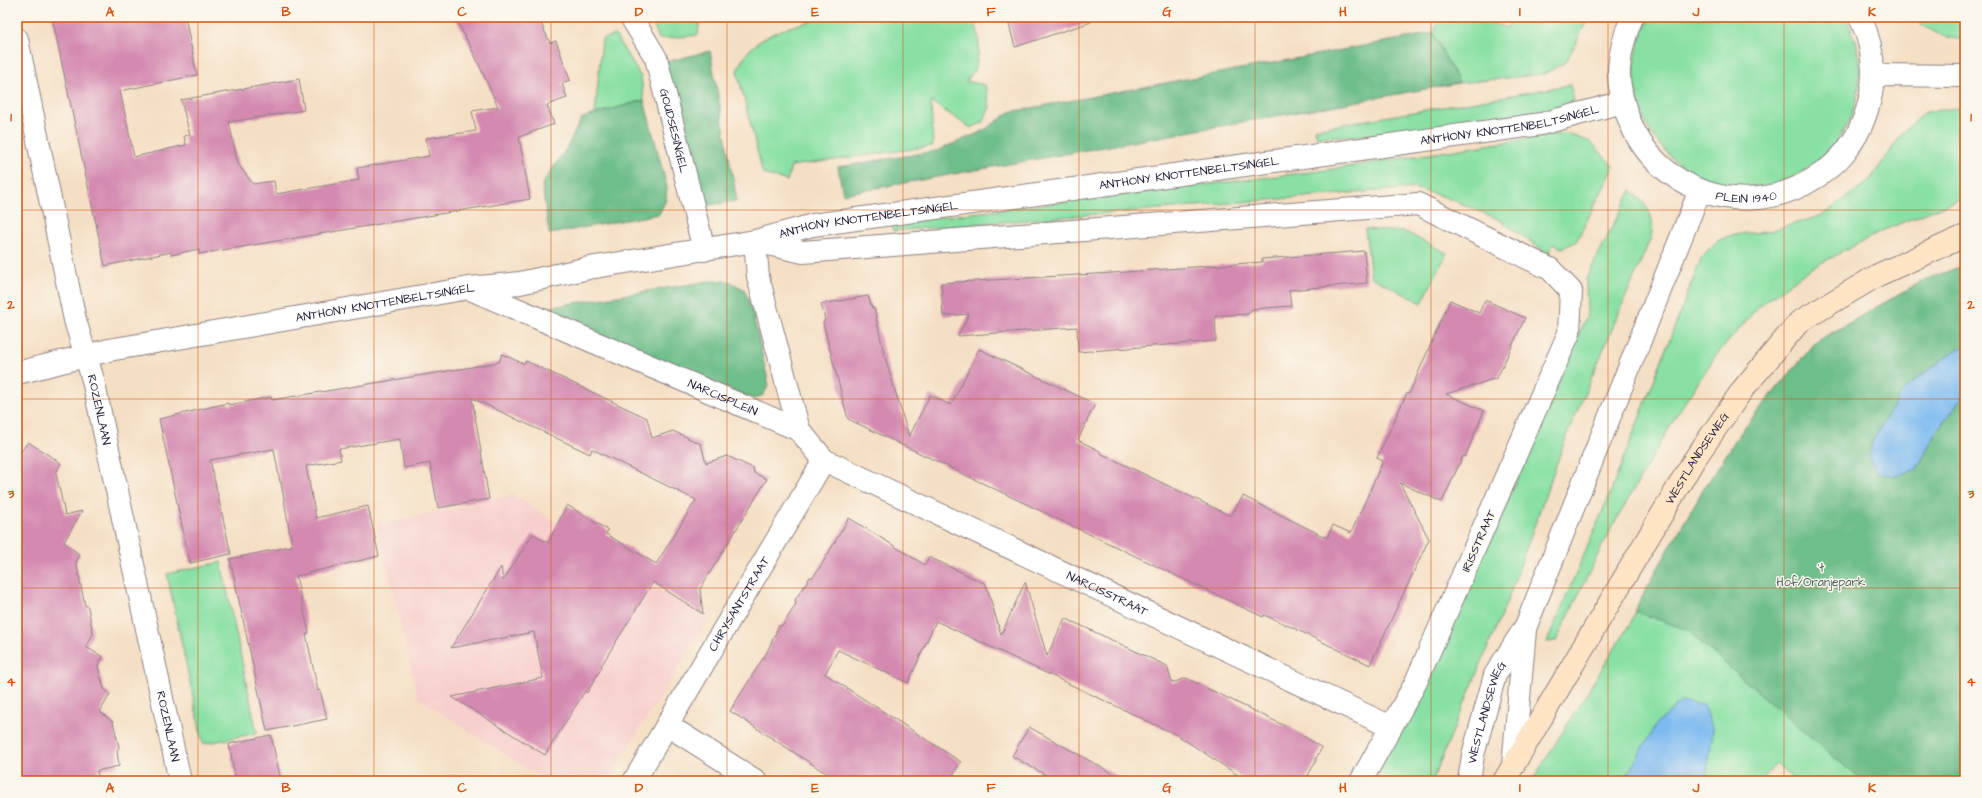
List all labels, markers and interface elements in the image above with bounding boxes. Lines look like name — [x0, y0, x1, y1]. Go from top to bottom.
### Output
text: A — [106, 3, 115, 21]
text: B — [281, 3, 291, 21]
text: C — [457, 3, 467, 21]
text: D — [635, 3, 644, 21]
text: E — [811, 3, 819, 21]
text: F — [986, 3, 996, 21]
text: G — [1162, 3, 1172, 21]
text: H — [1339, 3, 1347, 21]
text: I — [1519, 3, 1521, 21]
text: J — [1692, 3, 1700, 21]
text: K — [1868, 3, 1876, 21]
street label: GOUDSESINGEL — [655, 87, 693, 175]
street label: ANTHONY KNOTTENBELTSINGEL — [1419, 100, 1601, 149]
text: 1 — [10, 108, 12, 126]
text: 1 — [1970, 108, 1972, 126]
street label: ANTHONY KNOTTENBELTSINGEL — [1098, 152, 1281, 194]
street label: PLEIN 1940 — [1714, 186, 1779, 207]
street label: ANTHONY KNOTTENBELTSINGEL — [777, 196, 960, 243]
street label: ANTHONY KNOTTENBELTSINGEL — [294, 279, 476, 326]
text: 2 — [6, 296, 15, 314]
text: 2 — [1966, 296, 1975, 314]
street label: ROZENLAAN — [83, 372, 115, 447]
street label: NARCISPLEIN — [685, 375, 761, 420]
street label: WESTLANDSEWEG — [1661, 408, 1733, 508]
text: 3 — [7, 485, 15, 503]
text: 3 — [1967, 485, 1975, 503]
street label: IRISSTRAAT — [1458, 507, 1500, 575]
street label: CHRYSANTSTRAAT — [704, 553, 774, 654]
park label: 't Hof/Oranjepark — [1777, 560, 1866, 591]
street label: NARCISSTRAAT — [1064, 567, 1152, 620]
street label: WESTLANDSEWEG — [1463, 657, 1511, 765]
text: 4 — [7, 673, 16, 691]
text: 4 — [1967, 673, 1976, 691]
street label: ROZENLAAN — [152, 689, 184, 764]
text: A — [106, 779, 115, 797]
text: B — [281, 779, 291, 797]
text: C — [457, 779, 467, 797]
text: D — [635, 779, 644, 797]
text: E — [811, 779, 819, 797]
text: F — [986, 779, 996, 797]
text: G — [1162, 779, 1172, 797]
text: H — [1339, 779, 1347, 797]
text: I — [1519, 779, 1521, 797]
text: J — [1692, 779, 1700, 797]
text: K — [1868, 779, 1876, 797]

